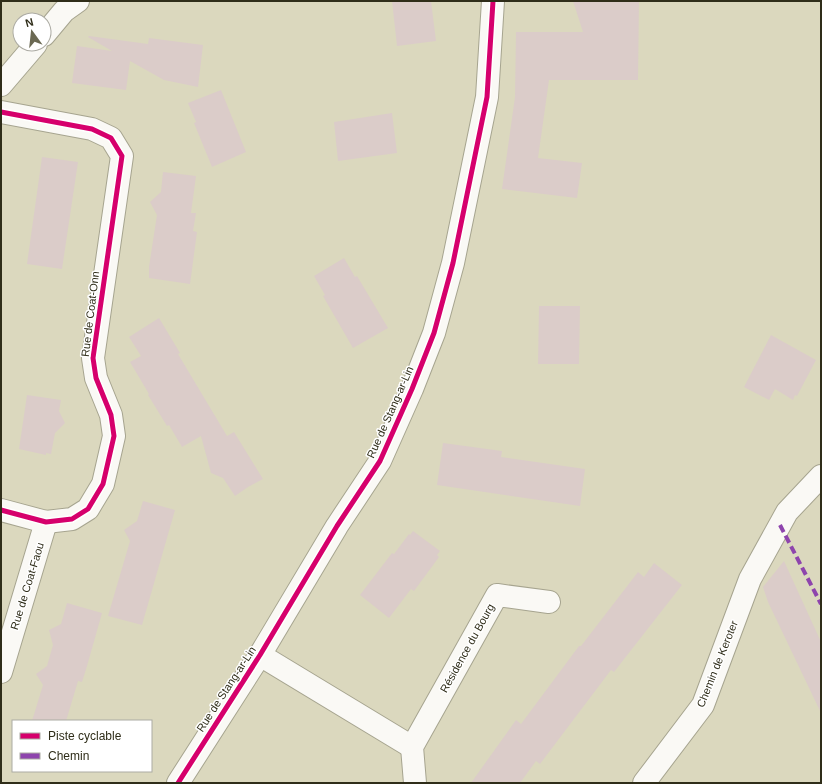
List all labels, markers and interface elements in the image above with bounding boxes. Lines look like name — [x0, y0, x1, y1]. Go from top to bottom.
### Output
north arrow — [12, 12, 52, 52]
text: N — [24, 16, 35, 29]
street label: Rue de Coat-Onn — [79, 270, 101, 358]
street label: Rue de Stang-ar-Lin — [364, 364, 416, 460]
street label: Rue de Coat-Faou — [8, 541, 46, 631]
street label: Résidence du Bourg — [438, 601, 496, 695]
street label: Chemin de Keroter — [694, 619, 740, 709]
street label: Rue de Stang-ar-Lin — [194, 644, 258, 734]
legend — [12, 720, 152, 772]
text: Piste cyclable — [48, 729, 122, 743]
text: Chemin — [48, 749, 89, 763]

